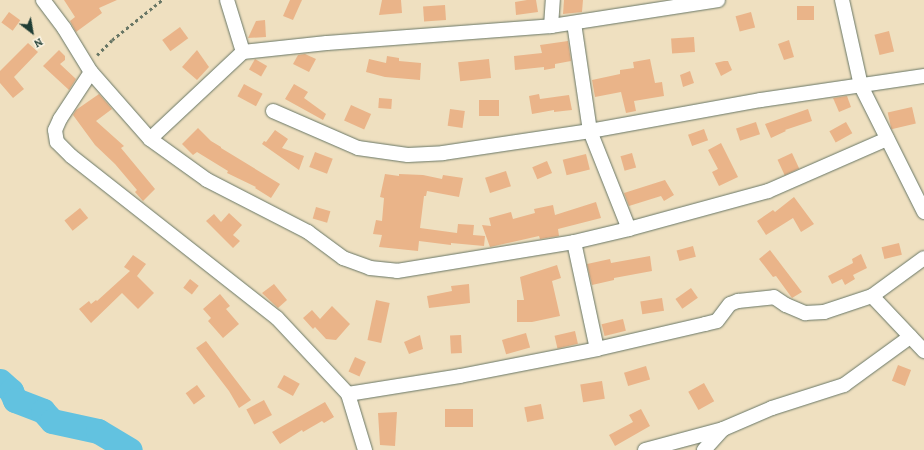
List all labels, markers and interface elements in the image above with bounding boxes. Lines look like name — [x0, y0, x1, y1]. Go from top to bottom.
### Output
north arrow — [12, 12, 52, 52]
text: N — [31, 34, 46, 51]

